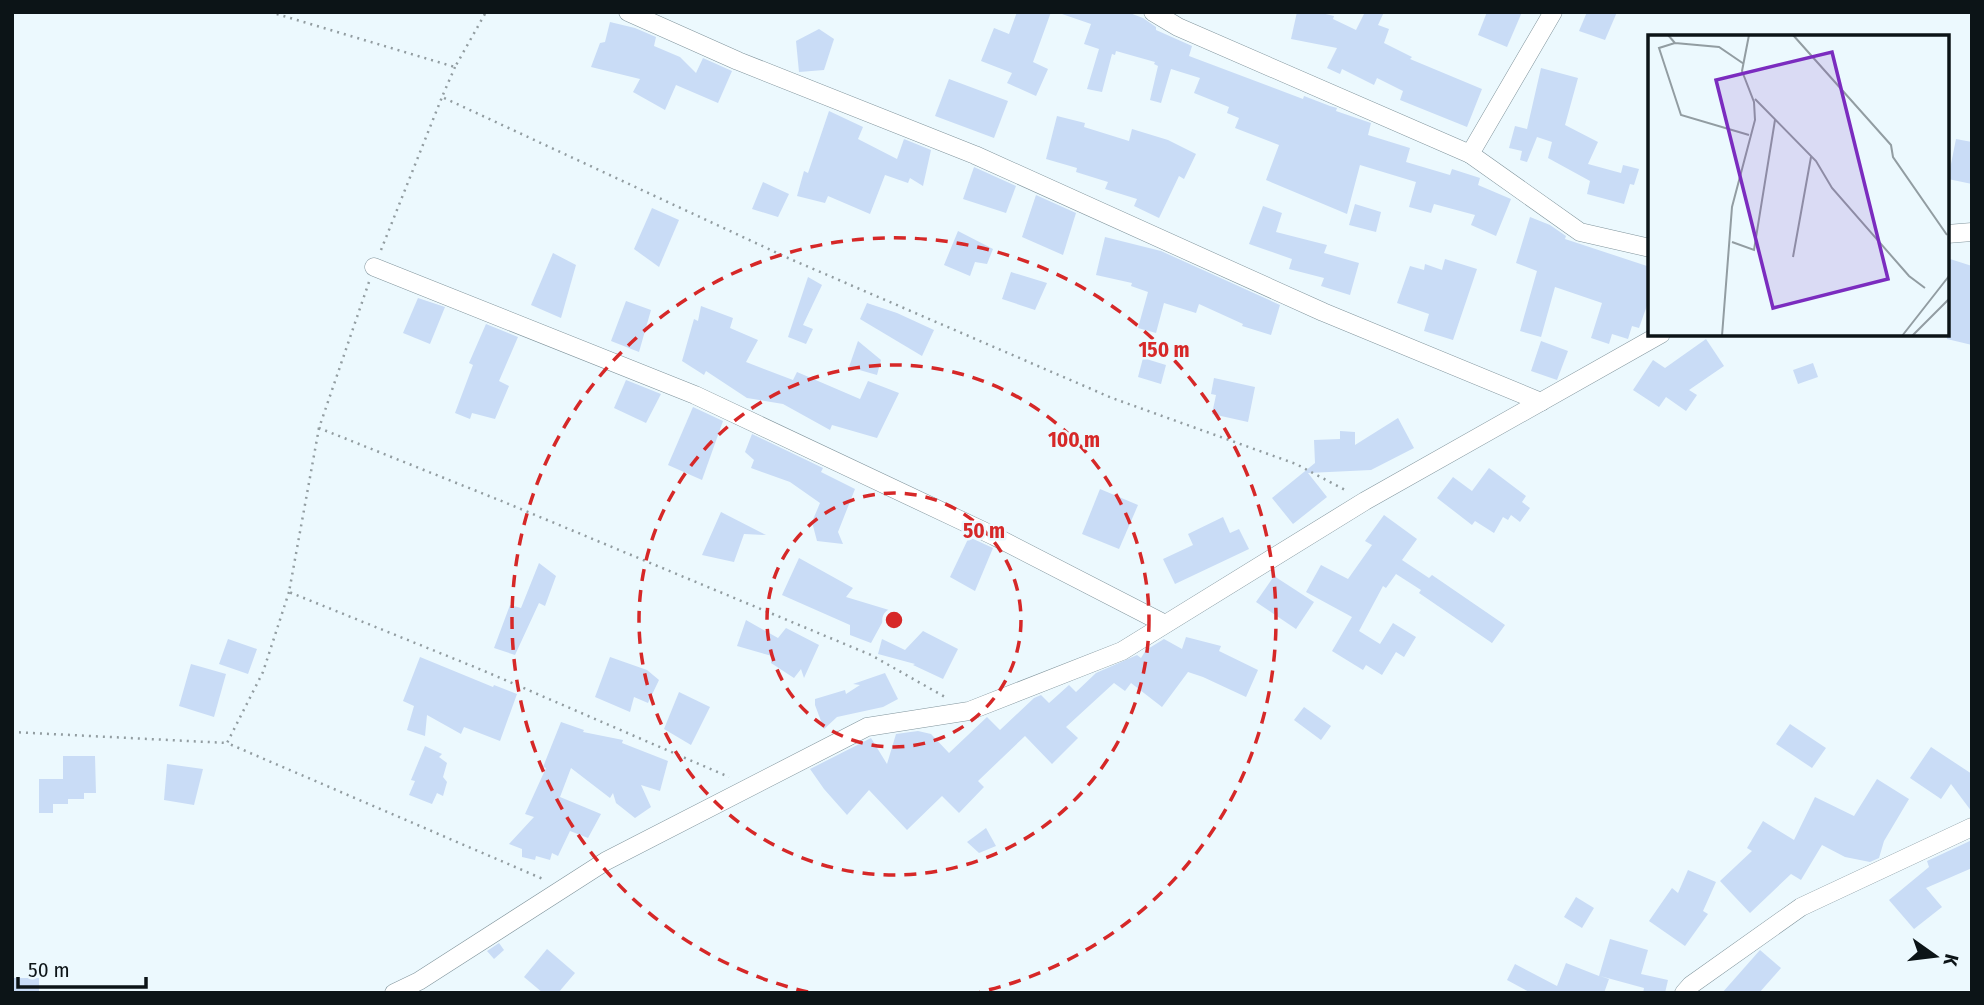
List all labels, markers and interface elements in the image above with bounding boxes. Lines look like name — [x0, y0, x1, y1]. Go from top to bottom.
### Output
inset map — [1648, 35, 1949, 336]
text: 150 m — [1138, 337, 1190, 363]
text: 100 m — [1048, 427, 1100, 453]
text: 50 m — [963, 518, 1005, 544]
centre of rings — [882, 608, 906, 632]
north arrow — [1900, 921, 1970, 991]
scale bar — [18, 946, 145, 990]
text: K — [1938, 952, 1964, 969]
text: 50 m — [28, 957, 70, 983]

